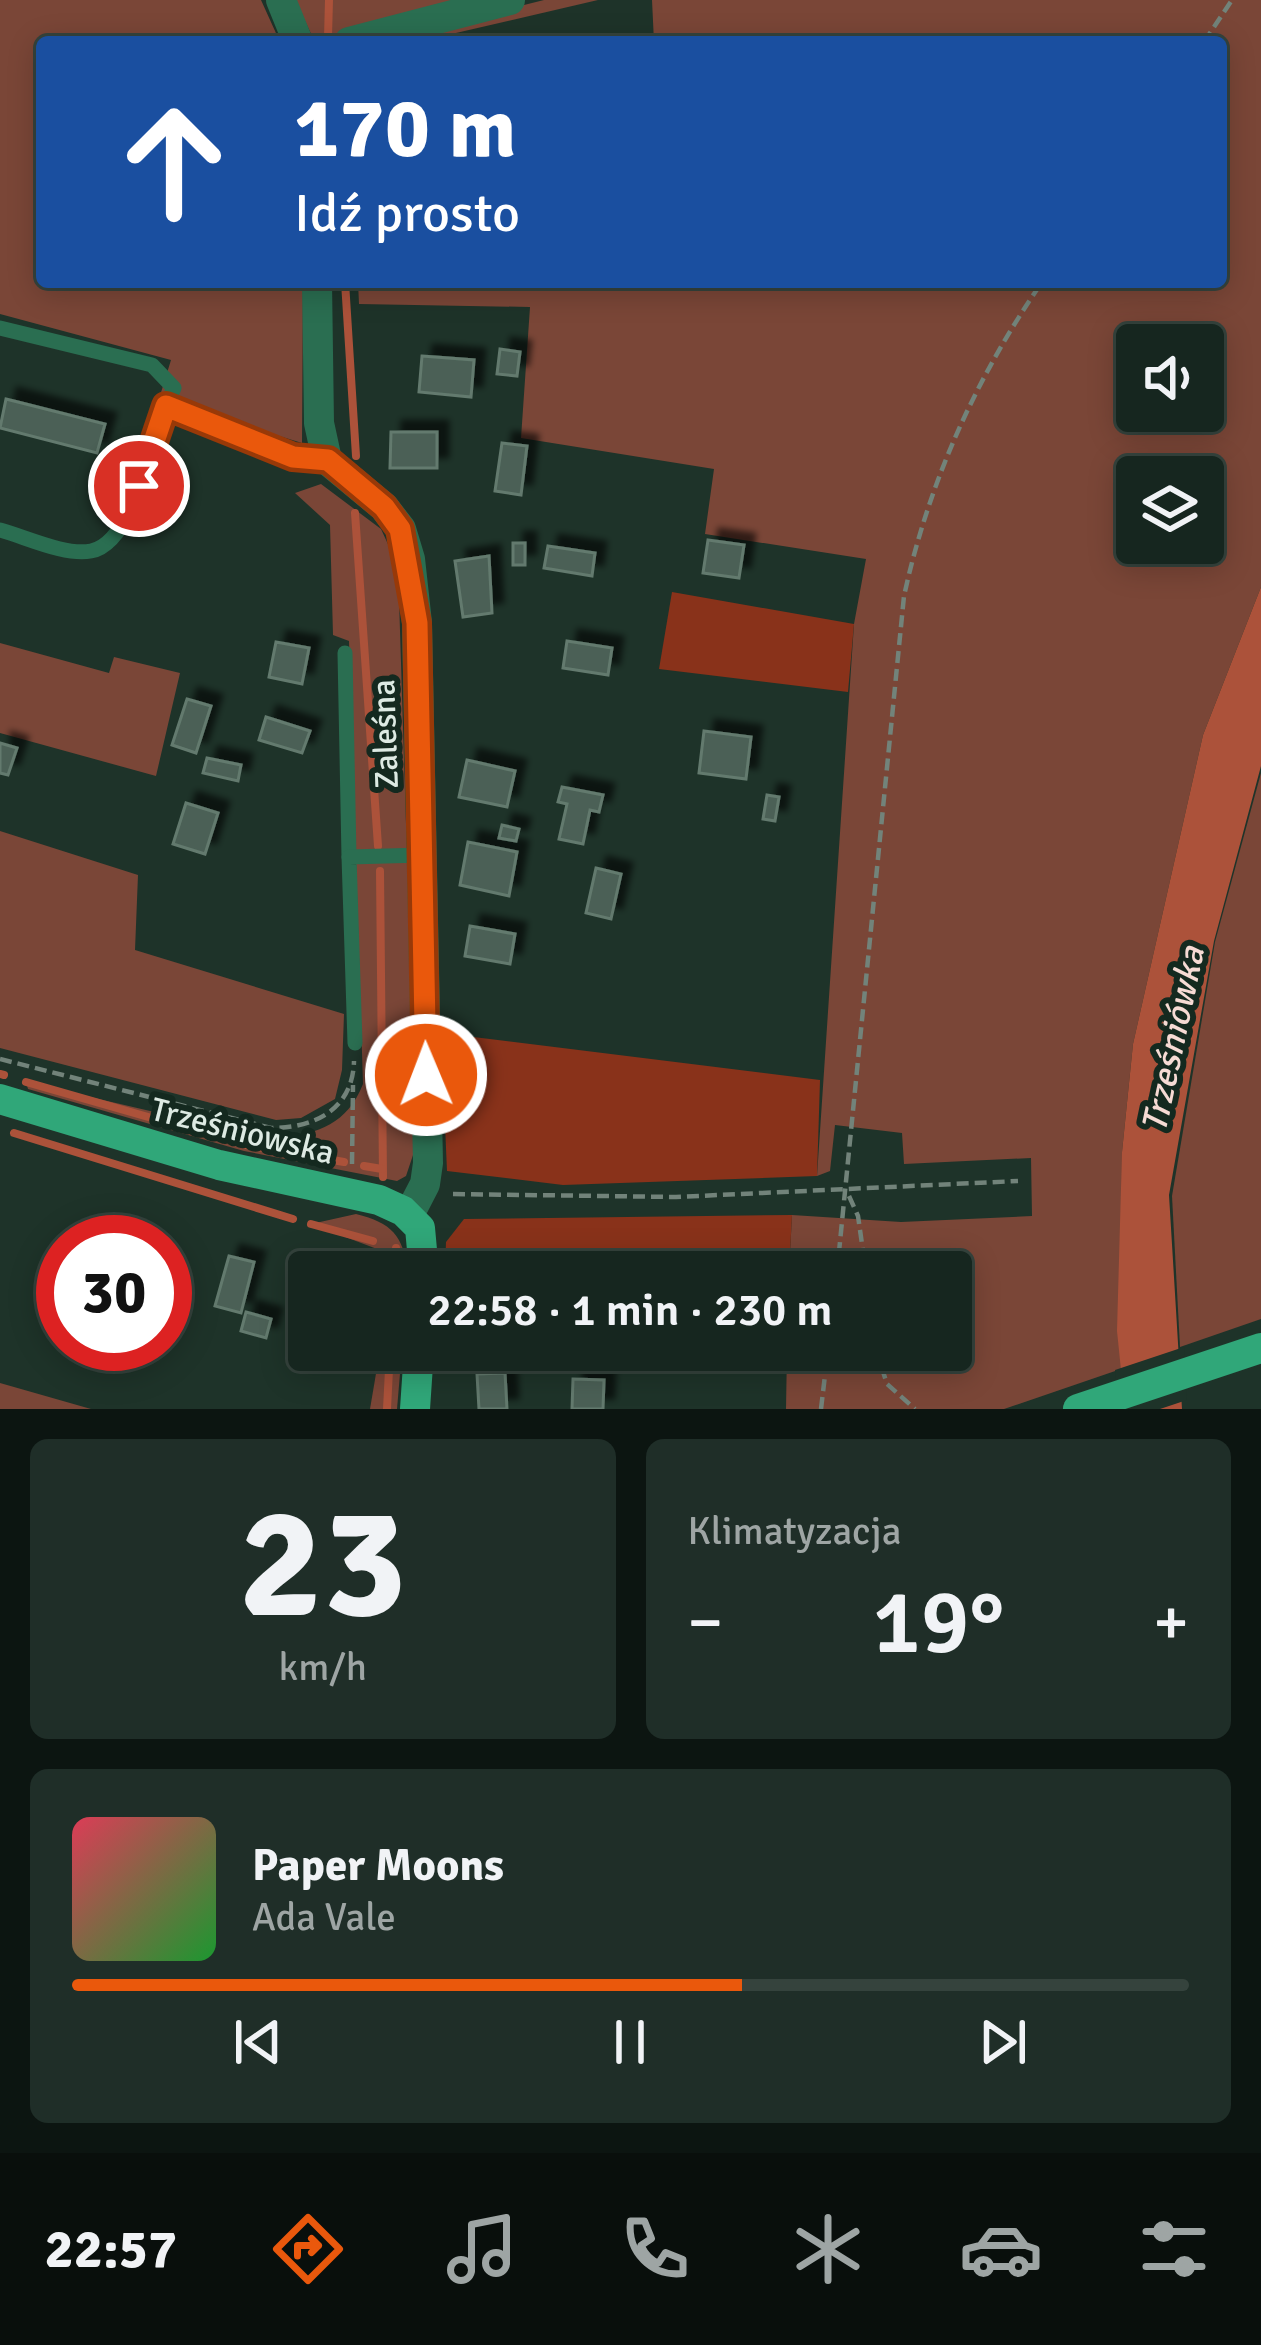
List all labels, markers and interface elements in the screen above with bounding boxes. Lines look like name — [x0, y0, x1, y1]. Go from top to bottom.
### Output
text: 170 m — [294, 77, 516, 181]
icon: ahead — [96, 84, 252, 240]
text: Idź prosto — [294, 180, 520, 247]
map controls — [1116, 324, 1224, 564]
button: sound — [1116, 324, 1224, 432]
pin — [88, 435, 190, 537]
icon: arrive — [106, 453, 172, 519]
button: layers — [1116, 456, 1224, 564]
street label: Zaleśna — [363, 678, 408, 790]
water label: Trześniówka — [1132, 941, 1215, 1136]
position arrow — [363, 1012, 489, 1138]
street label: Trześniowska — [147, 1089, 339, 1174]
speed limit sign: 30 — [36, 1215, 192, 1371]
text: 22:58 · 1 min · 230 m — [428, 1283, 832, 1338]
text: 23 — [239, 1468, 407, 1661]
text: Klimatyzacja — [688, 1507, 901, 1555]
text: 19° — [872, 1567, 1004, 1678]
text: − — [688, 1582, 723, 1663]
text: + — [1153, 1582, 1189, 1663]
text: km/h — [279, 1643, 367, 1691]
text: Paper Moons — [252, 1838, 504, 1893]
text: Ada Vale — [252, 1893, 396, 1941]
icon: previous — [225, 2009, 291, 2075]
icon: pause — [597, 2009, 663, 2075]
icon: next — [970, 2009, 1036, 2075]
icon: directions — [266, 2207, 350, 2291]
icon: music — [440, 2207, 524, 2291]
icon: phone — [613, 2207, 697, 2291]
icon: climate — [786, 2207, 870, 2291]
icon: car — [959, 2207, 1043, 2291]
icon: filters — [1132, 2207, 1216, 2291]
text: 22:57 — [45, 2216, 177, 2283]

